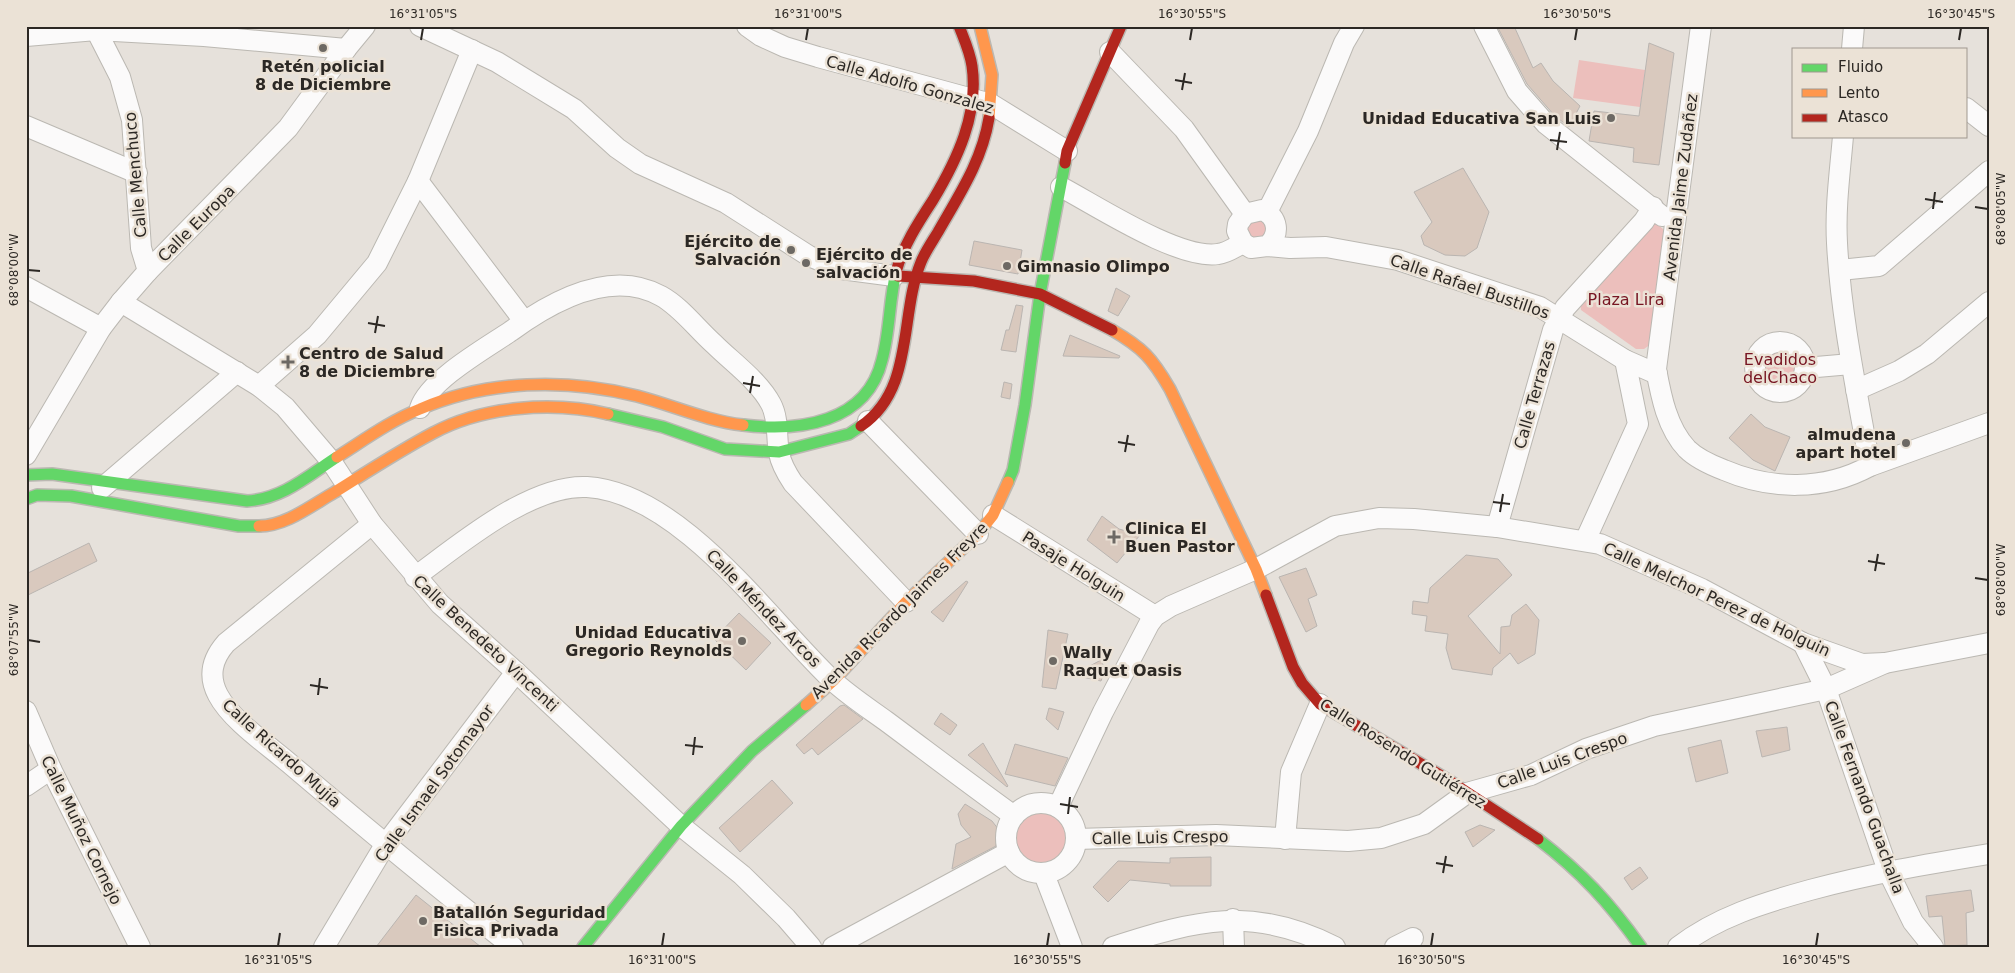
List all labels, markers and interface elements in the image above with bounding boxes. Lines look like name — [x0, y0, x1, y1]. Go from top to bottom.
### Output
text: 16°31'05"S — [389, 7, 457, 21]
text: 16°31'00"S — [774, 7, 842, 21]
text: 16°30'55"S — [1158, 7, 1226, 21]
text: 16°30'50"S — [1543, 7, 1611, 21]
text: 16°30'45"S — [1927, 7, 1995, 21]
marker: Retén policial 8 de Diciembre — [317, 42, 329, 54]
legend — [1792, 48, 1968, 138]
street label: Calle Adolfo Gonzalez — [824, 51, 996, 118]
place label: Retén policial 8 de Diciembre — [255, 57, 391, 94]
text: Fluido — [1838, 58, 1883, 76]
text: Lento — [1838, 84, 1880, 102]
street label: Avenida Jaime Zudañez — [1660, 93, 1701, 281]
text: Atasco — [1838, 108, 1888, 126]
place label: Unidad Educativa San Luis — [1362, 109, 1601, 128]
street label: Calle Menchuco — [121, 111, 150, 239]
marker: Unidad Educativa San Luis — [1605, 112, 1617, 124]
text: 68°08'05"W — [1994, 173, 2008, 245]
street label: Calle Europa — [154, 181, 239, 266]
place label: Ejército de Salvación — [684, 232, 781, 269]
text: 68°08'00"W — [7, 234, 21, 306]
marker: Ejército de Salvación — [785, 244, 797, 256]
place label: Ejército de salvación — [816, 245, 913, 282]
street label: Calle Rafael Bustillos — [1388, 250, 1552, 323]
marker: Ejército de salvación — [800, 257, 812, 269]
place label: Gimnasio Olimpo — [1017, 257, 1170, 276]
marker: Gimnasio Olimpo — [1001, 260, 1013, 272]
park label: Plaza Lira — [1588, 290, 1664, 309]
street label: Calle Terrazas — [1510, 339, 1559, 451]
place label: Centro de Salud 8 de Diciembre — [299, 344, 444, 381]
park label: Evadidos delChaco — [1743, 350, 1817, 387]
marker: Centro de Salud 8 de Diciembre — [281, 355, 295, 369]
place label: almudena apart hotel — [1795, 425, 1896, 462]
marker: almudena apart hotel — [1900, 437, 1912, 449]
street label: Avenida Ricardo Jaimes Freyre — [807, 518, 992, 703]
place label: Clinica El Buen Pastor — [1125, 519, 1235, 556]
street label: Pasaje Holguin — [1019, 527, 1129, 606]
marker: Clinica El Buen Pastor — [1107, 530, 1121, 544]
street label: Calle Melchor Perez de Holguin — [1600, 538, 1833, 660]
text: 68°08'00"W — [1994, 544, 2008, 616]
street label: Calle Méndez Arcos — [703, 546, 825, 671]
street label: Calle Benedeto Vincenti — [409, 571, 562, 716]
text: 68°07'55"W — [7, 604, 21, 676]
place label: Unidad Educativa Gregorio Reynolds — [565, 623, 732, 660]
marker: Unidad Educativa Gregorio Reynolds — [736, 635, 748, 647]
place label: Wally Raquet Oasis — [1063, 643, 1182, 680]
marker: Wally Raquet Oasis — [1047, 655, 1059, 667]
street label: Calle Rosendo Gutiérrez — [1316, 694, 1489, 812]
street label: Calle Ricardo Mujía — [218, 695, 345, 812]
street label: Calle Fernando Guachalla — [1821, 698, 1908, 896]
street label: Calle Ismael Sotomayor — [371, 701, 498, 866]
street label: Calle Luis Crespo — [1495, 728, 1630, 793]
street label: Calle Muñoz Cornejo — [37, 753, 126, 908]
street label: Calle Luis Crespo — [1091, 827, 1229, 848]
place label: Batallón Seguridad Fisica Privada — [433, 903, 606, 940]
marker: Batallón Seguridad Fisica Privada — [417, 915, 429, 927]
text: 16°31'05"S — [244, 953, 312, 967]
text: 16°31'00"S — [628, 953, 696, 967]
text: 16°30'55"S — [1013, 953, 1081, 967]
text: 16°30'50"S — [1397, 953, 1465, 967]
text: 16°30'45"S — [1782, 953, 1850, 967]

